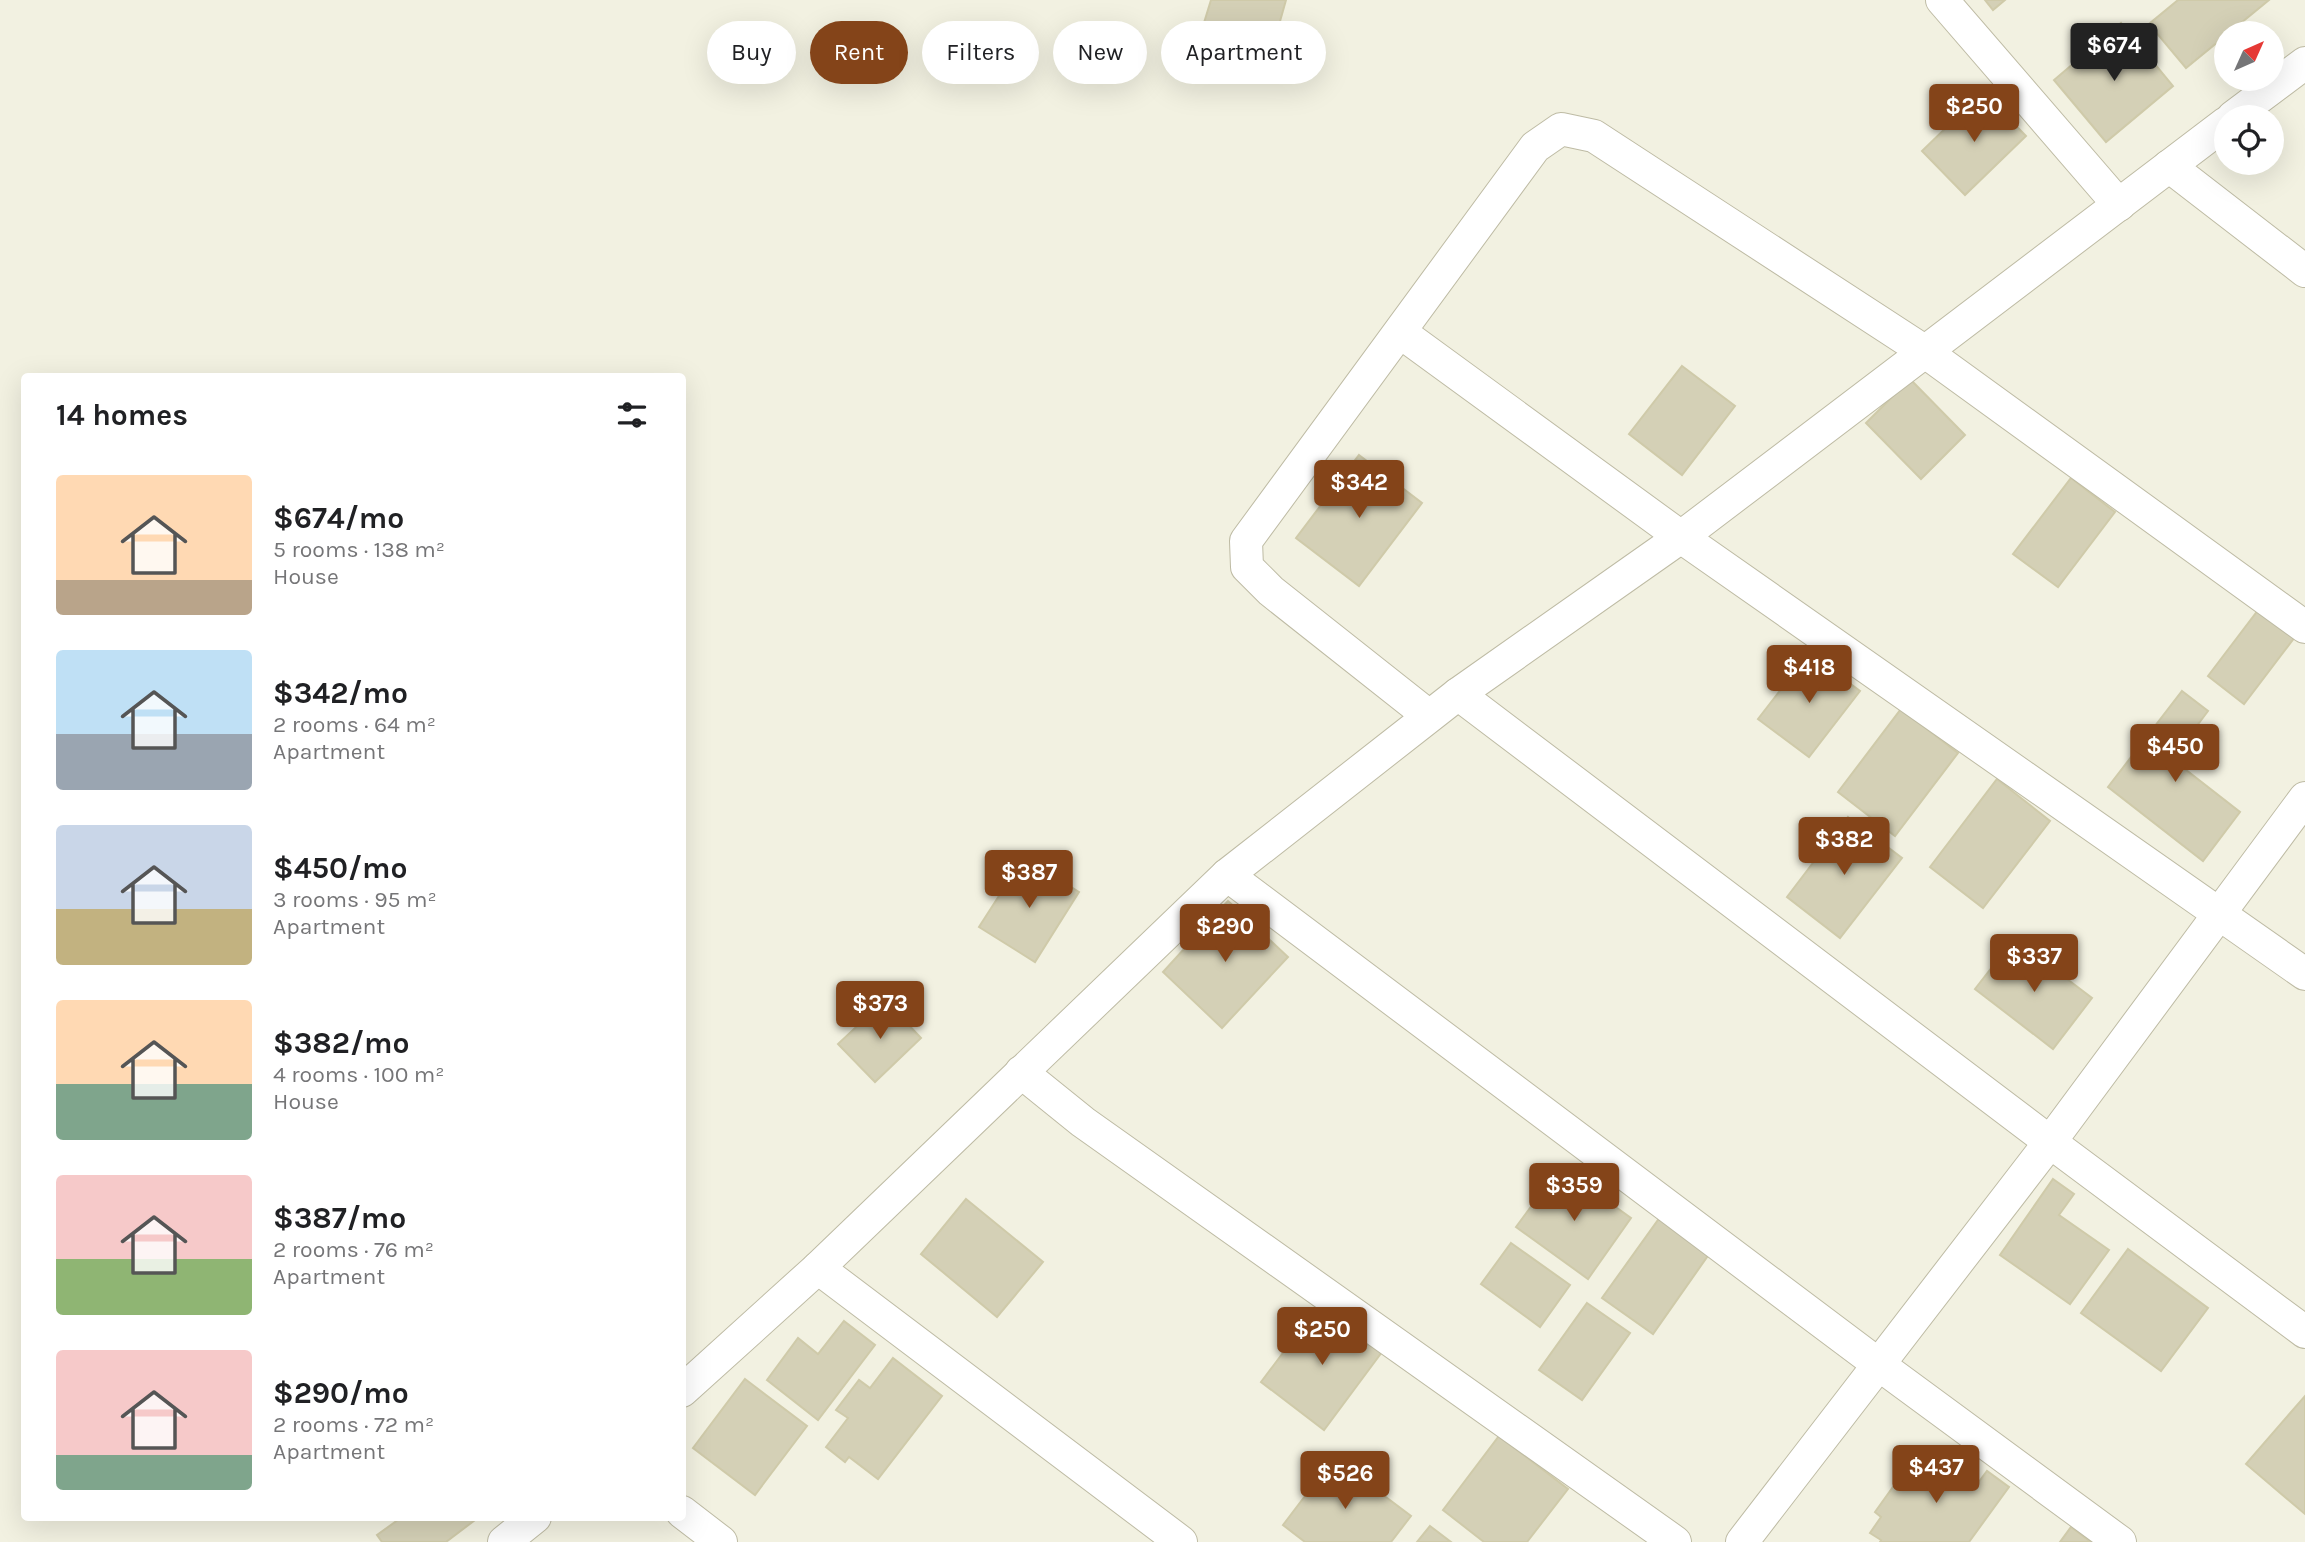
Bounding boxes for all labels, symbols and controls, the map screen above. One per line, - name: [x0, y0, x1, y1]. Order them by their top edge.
- chip: Buy: [707, 21, 796, 84]
- chip: Rent: [810, 21, 908, 84]
- chip: Filters: [922, 21, 1039, 84]
- chip: New: [1053, 21, 1147, 84]
- chip: Apartment: [1161, 21, 1326, 84]
- north arrow: [2214, 21, 2284, 91]
- map controls: [2214, 21, 2284, 175]
- pin: $674: [2073, 24, 2155, 83]
- text: $674: [2087, 32, 2141, 59]
- pin: $250: [1933, 85, 2015, 144]
- text: $250: [1945, 93, 2003, 120]
- button: locate: [2214, 105, 2284, 175]
- icon: filters: [613, 396, 651, 434]
- text: 14 homes: [56, 397, 188, 433]
- pin: $342: [1318, 461, 1400, 520]
- text: $342: [1330, 469, 1388, 496]
- text: $674/mo: [273, 500, 404, 536]
- icon: home: [112, 503, 196, 587]
- text: 5 rooms · 138 m²: [273, 536, 445, 563]
- text: House: [273, 563, 339, 590]
- pin: $418: [1768, 646, 1850, 705]
- text: $418: [1783, 654, 1835, 681]
- text: $342/mo: [273, 675, 408, 711]
- icon: home: [112, 678, 196, 762]
- text: 2 rooms · 64 m²: [273, 711, 436, 738]
- pin: $450: [2134, 724, 2216, 784]
- text: $450: [2146, 733, 2204, 760]
- text: Apartment: [273, 738, 385, 765]
- pin: $382: [1803, 818, 1885, 877]
- text: $382: [1815, 826, 1873, 853]
- text: $450/mo: [273, 850, 408, 886]
- pin: $387: [988, 850, 1070, 910]
- icon: home: [112, 853, 196, 937]
- text: $387: [1001, 859, 1057, 886]
- text: 3 rooms · 95 m²: [273, 886, 437, 913]
- pin: $290: [1184, 904, 1266, 964]
- text: Apartment: [273, 913, 385, 940]
- text: $290: [1196, 913, 1254, 940]
- pin: $337: [1993, 934, 2075, 994]
- text: $337: [2006, 943, 2062, 970]
- pin: $373: [839, 982, 921, 1041]
- text: $373: [852, 990, 908, 1017]
- text: $382/mo: [273, 1025, 409, 1061]
- icon: home: [112, 1028, 196, 1112]
- text: 4 rooms · 100 m²: [273, 1061, 445, 1088]
- text: House: [273, 1088, 339, 1115]
- pin: $359: [1533, 1164, 1615, 1223]
- text: $359: [1545, 1172, 1603, 1199]
- text: $387/mo: [273, 1200, 406, 1236]
- icon: home: [112, 1203, 196, 1287]
- text: 2 rooms · 76 m²: [273, 1236, 434, 1263]
- text: Apartment: [273, 1263, 385, 1290]
- pin: $250: [1281, 1308, 1363, 1367]
- text: $250: [1293, 1316, 1351, 1343]
- text: $290/mo: [273, 1375, 409, 1411]
- icon: home: [112, 1378, 196, 1462]
- text: 2 rooms · 72 m²: [273, 1411, 434, 1438]
- text: Apartment: [273, 1438, 385, 1465]
- pin: $437: [1895, 1446, 1977, 1505]
- pin: $526: [1304, 1452, 1386, 1511]
- text: $437: [1908, 1454, 1964, 1481]
- text: $526: [1316, 1460, 1374, 1487]

